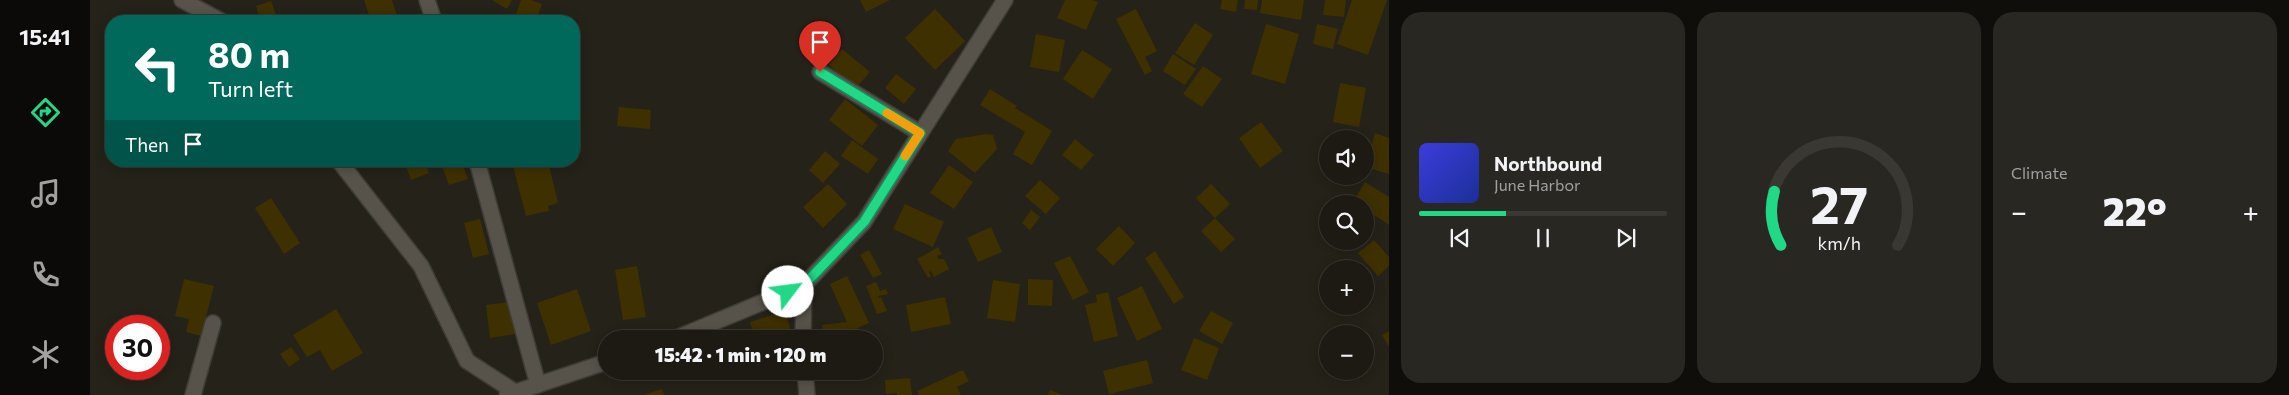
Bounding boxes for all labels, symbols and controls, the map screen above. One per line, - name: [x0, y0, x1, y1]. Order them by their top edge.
- pin: [799, 21, 841, 72]
- text: 15:41: [19, 23, 71, 50]
- icon: arrive: [806, 28, 834, 56]
- text: 80 m: [208, 32, 290, 75]
- icon: left: [125, 35, 190, 100]
- text: Turn left: [208, 75, 293, 102]
- icon: directions: [28, 95, 63, 130]
- icon: arrive: [179, 130, 207, 158]
- map controls: [1319, 130, 1374, 380]
- button: sound: [1319, 130, 1374, 185]
- text: Then: [125, 133, 169, 156]
- text: Northbound: [1494, 152, 1602, 175]
- text: Climate: [2011, 163, 2067, 182]
- text: 27: [1810, 171, 1868, 235]
- text: June Harbor: [1494, 175, 1580, 194]
- icon: music: [28, 176, 63, 211]
- text: 22°: [2103, 187, 2167, 234]
- text: −: [2011, 194, 2027, 228]
- text: +: [2243, 194, 2259, 228]
- button: search: [1319, 195, 1374, 250]
- icon: previous: [1446, 224, 1474, 252]
- icon: pause: [1529, 224, 1557, 252]
- icon: next: [1612, 224, 1640, 252]
- text: km/h: [1817, 232, 1861, 254]
- icon: phone: [28, 257, 63, 292]
- button: +: [1319, 260, 1374, 315]
- position arrow: [761, 265, 813, 317]
- speed limit sign: 30: [105, 315, 170, 380]
- button: −: [1319, 325, 1374, 380]
- icon: climate: [28, 337, 63, 372]
- text: 15:42 · 1 min · 120 m: [655, 343, 826, 366]

